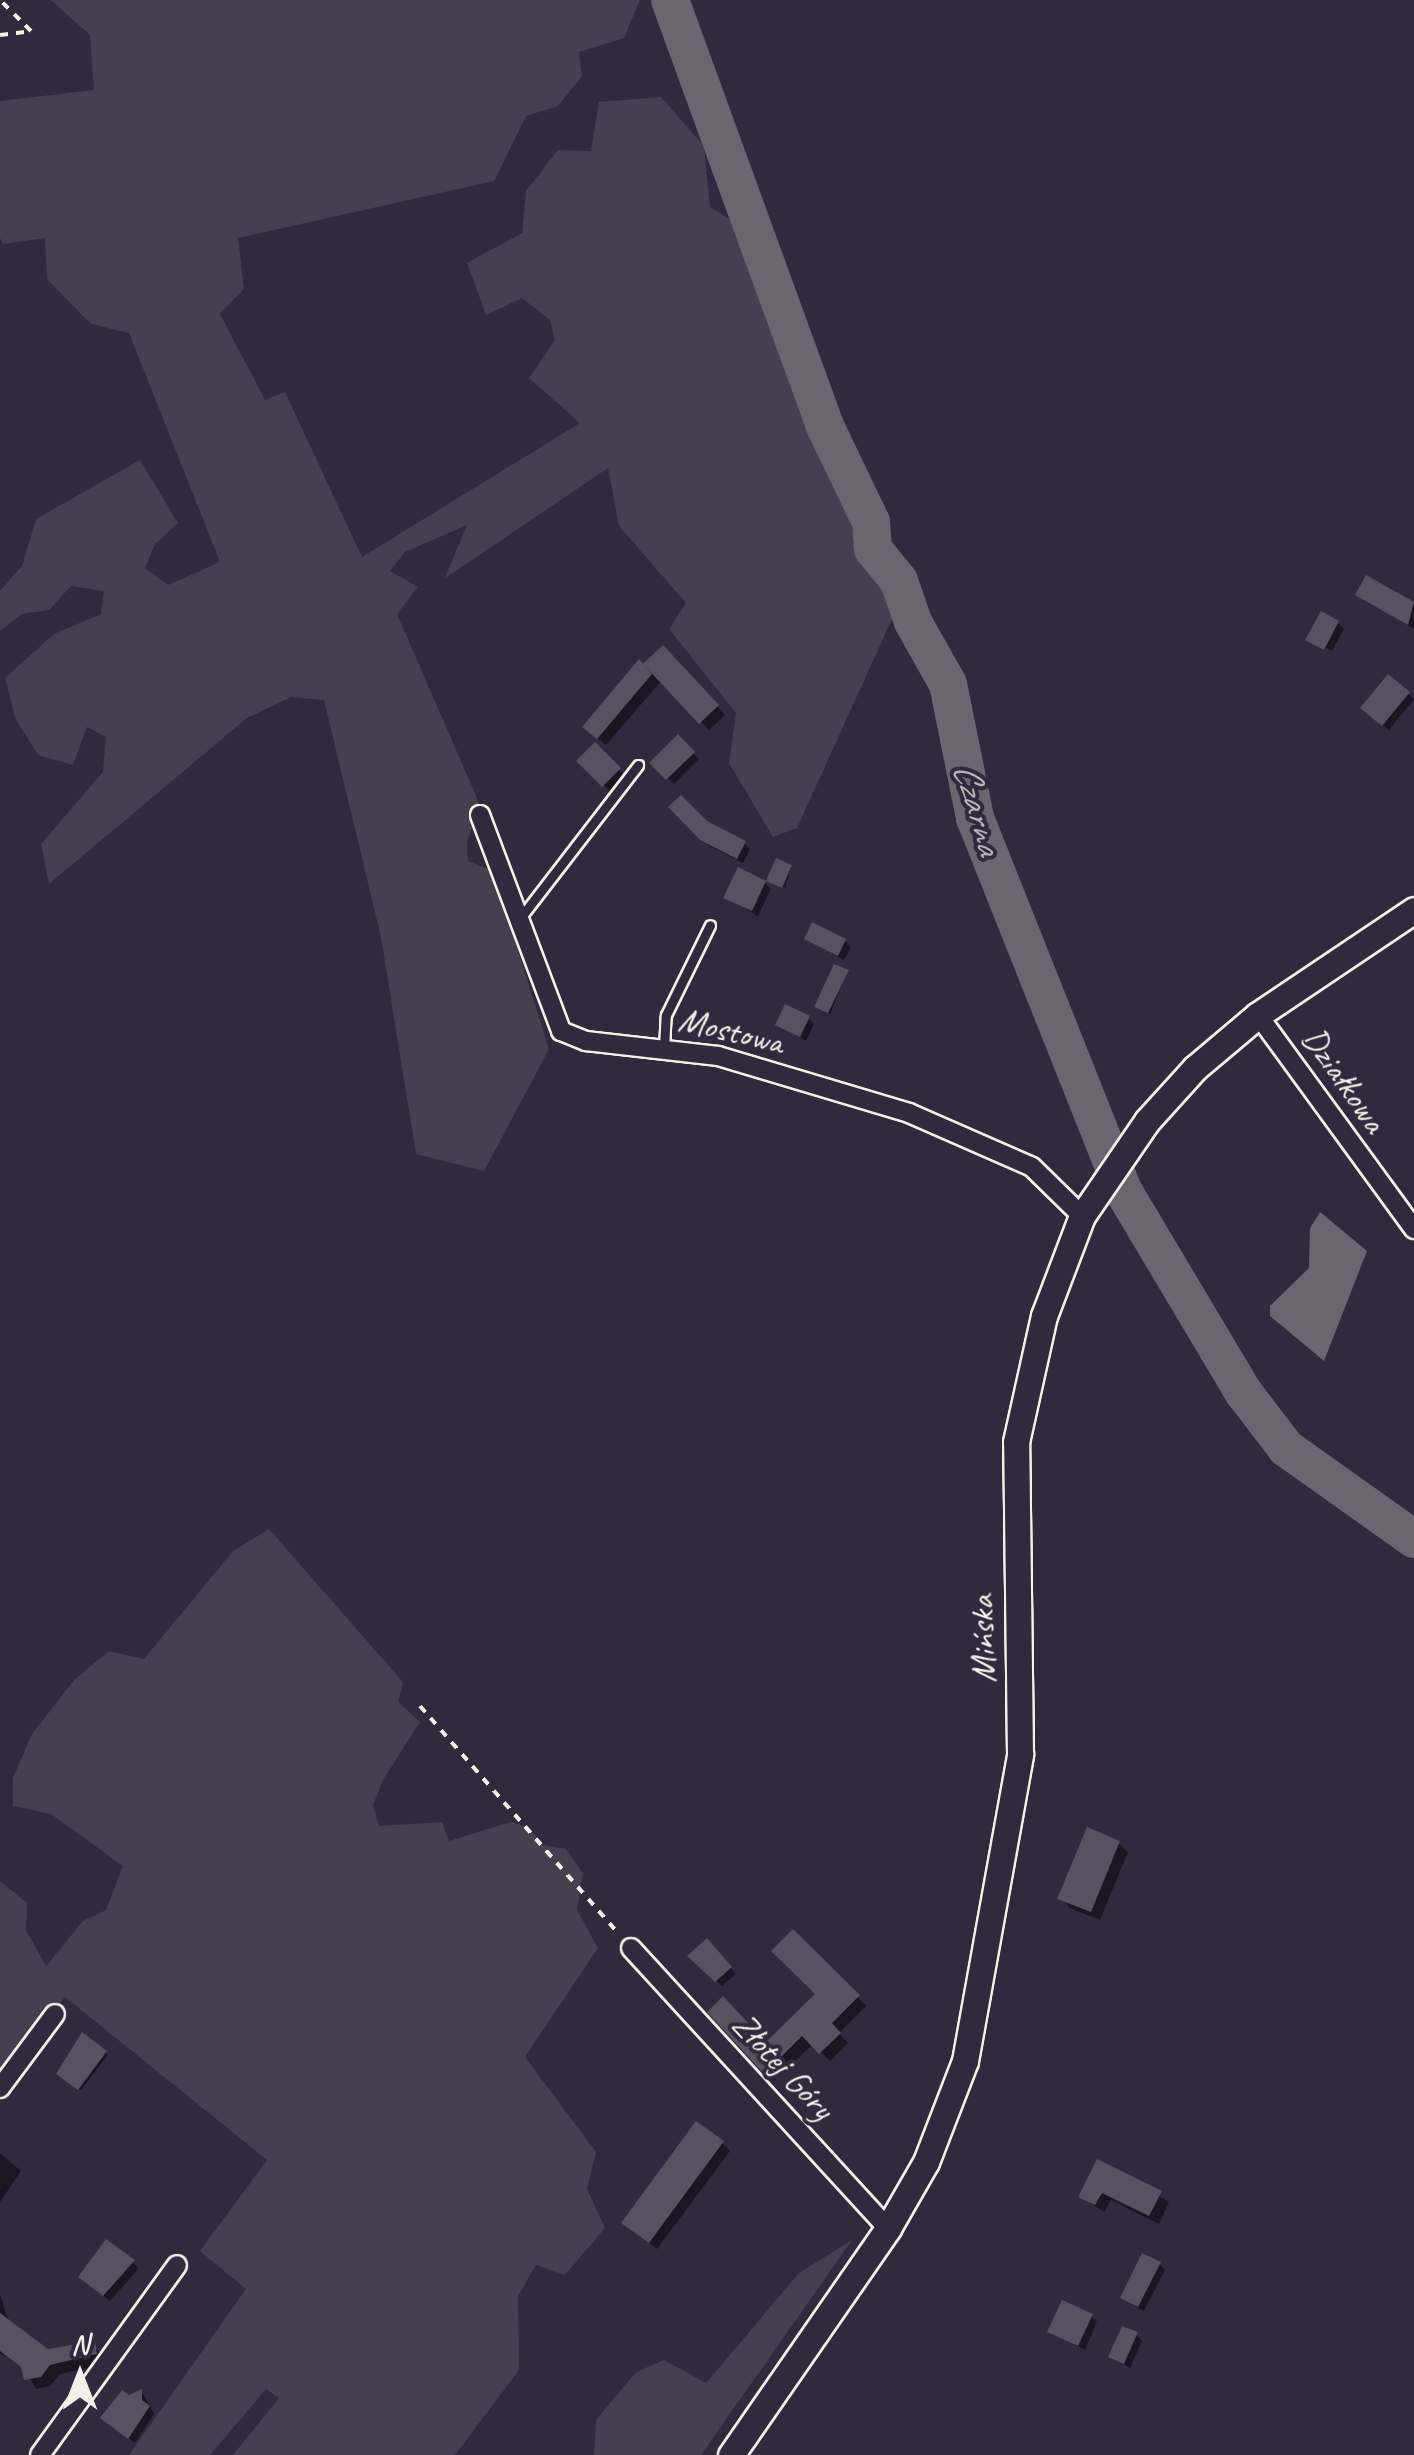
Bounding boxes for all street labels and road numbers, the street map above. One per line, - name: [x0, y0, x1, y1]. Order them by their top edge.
- street label: Mostowa: [675, 999, 787, 1063]
- street label: Działkowa: [1293, 1019, 1395, 1141]
- street label: Mińska: [960, 1594, 1006, 1684]
- street label: Złotej Góry: [723, 2004, 843, 2128]

